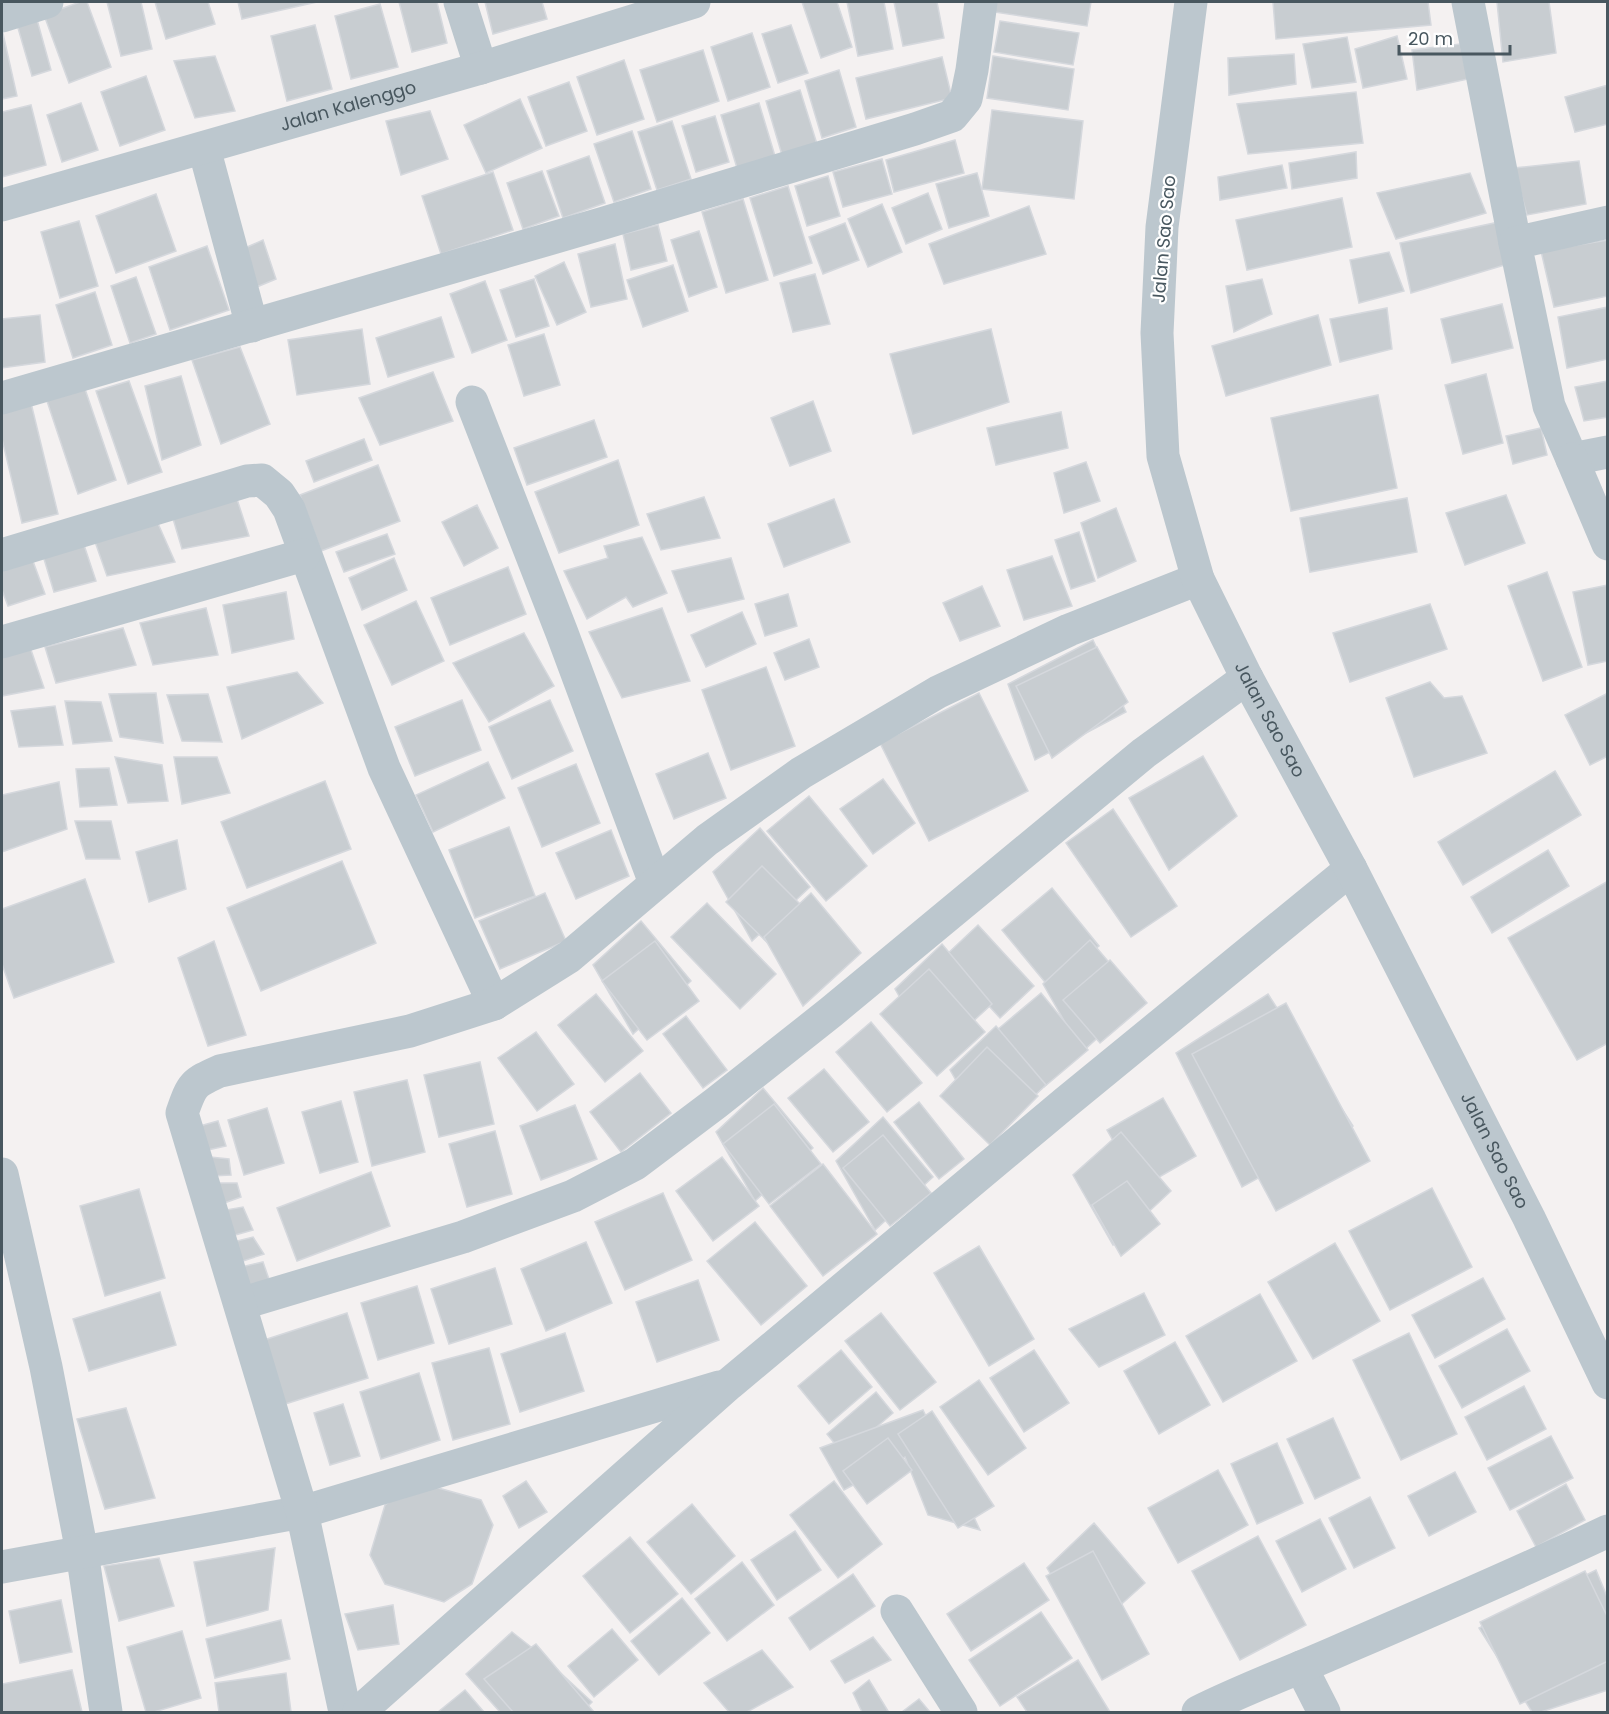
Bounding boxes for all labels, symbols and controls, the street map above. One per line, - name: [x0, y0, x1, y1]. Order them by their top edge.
- scale bar: [1399, 18, 1510, 56]
- text: 20 m: [1408, 26, 1453, 51]
- street label: Jalan Kalenggo: [277, 74, 419, 137]
- street label: Jalan Sao Sao: [1145, 174, 1182, 304]
- street label: Jalan Sao Sao: [1229, 657, 1312, 782]
- street label: Jalan Sao Sao: [1455, 1088, 1535, 1213]

